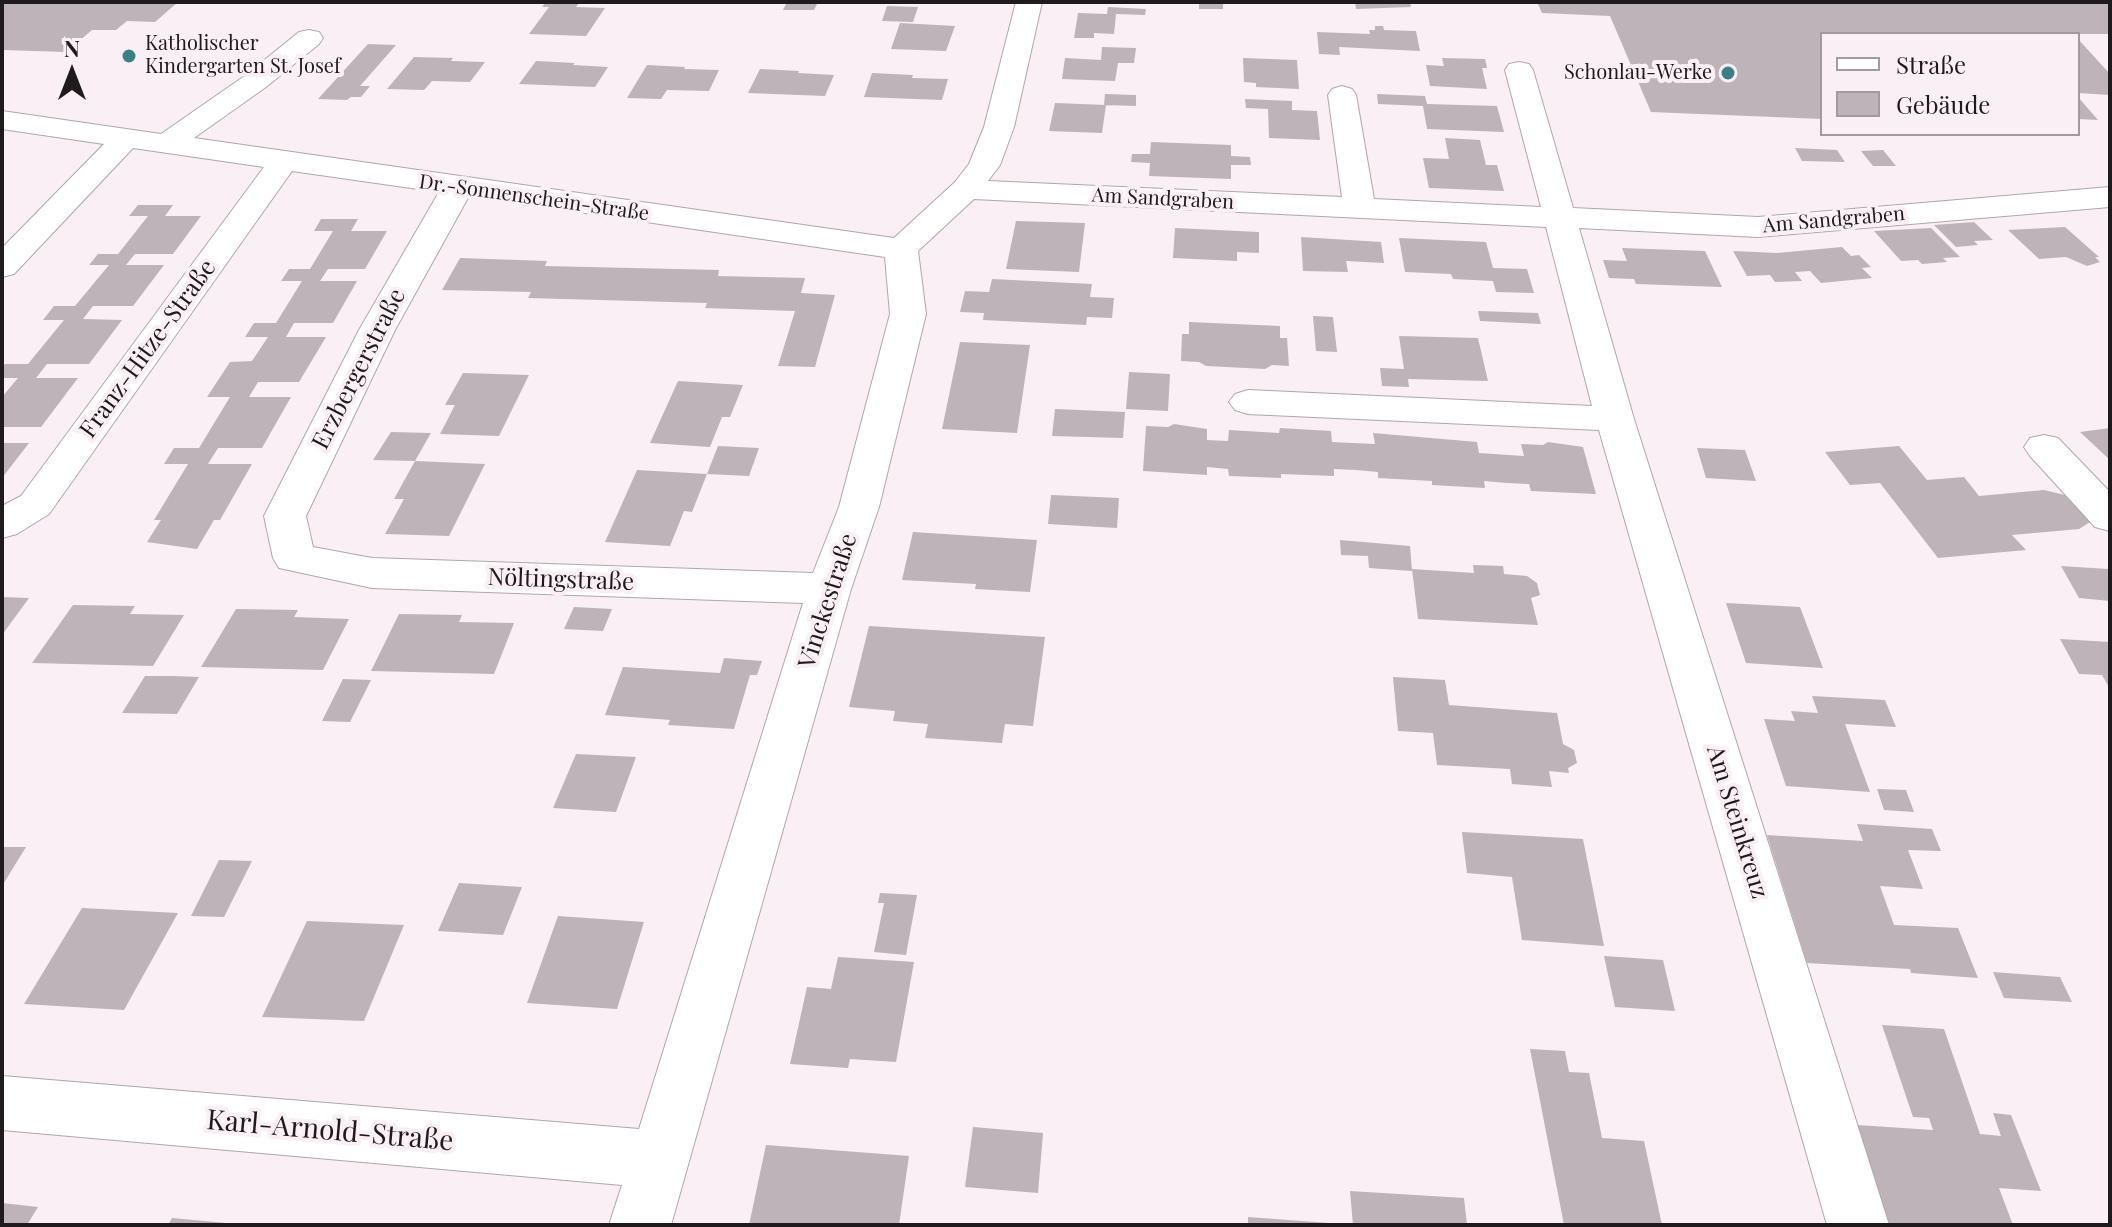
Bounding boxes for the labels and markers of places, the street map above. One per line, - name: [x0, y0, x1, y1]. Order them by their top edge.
- place label: Katholischer Kindergarten St. Josef: [145, 32, 341, 79]
- marker: Katholischer Kindergarten St. Josef: [120, 47, 138, 65]
- place label: Schonlau-Werke: [1564, 61, 1712, 85]
- marker: Schonlau-Werke: [1719, 64, 1737, 82]

